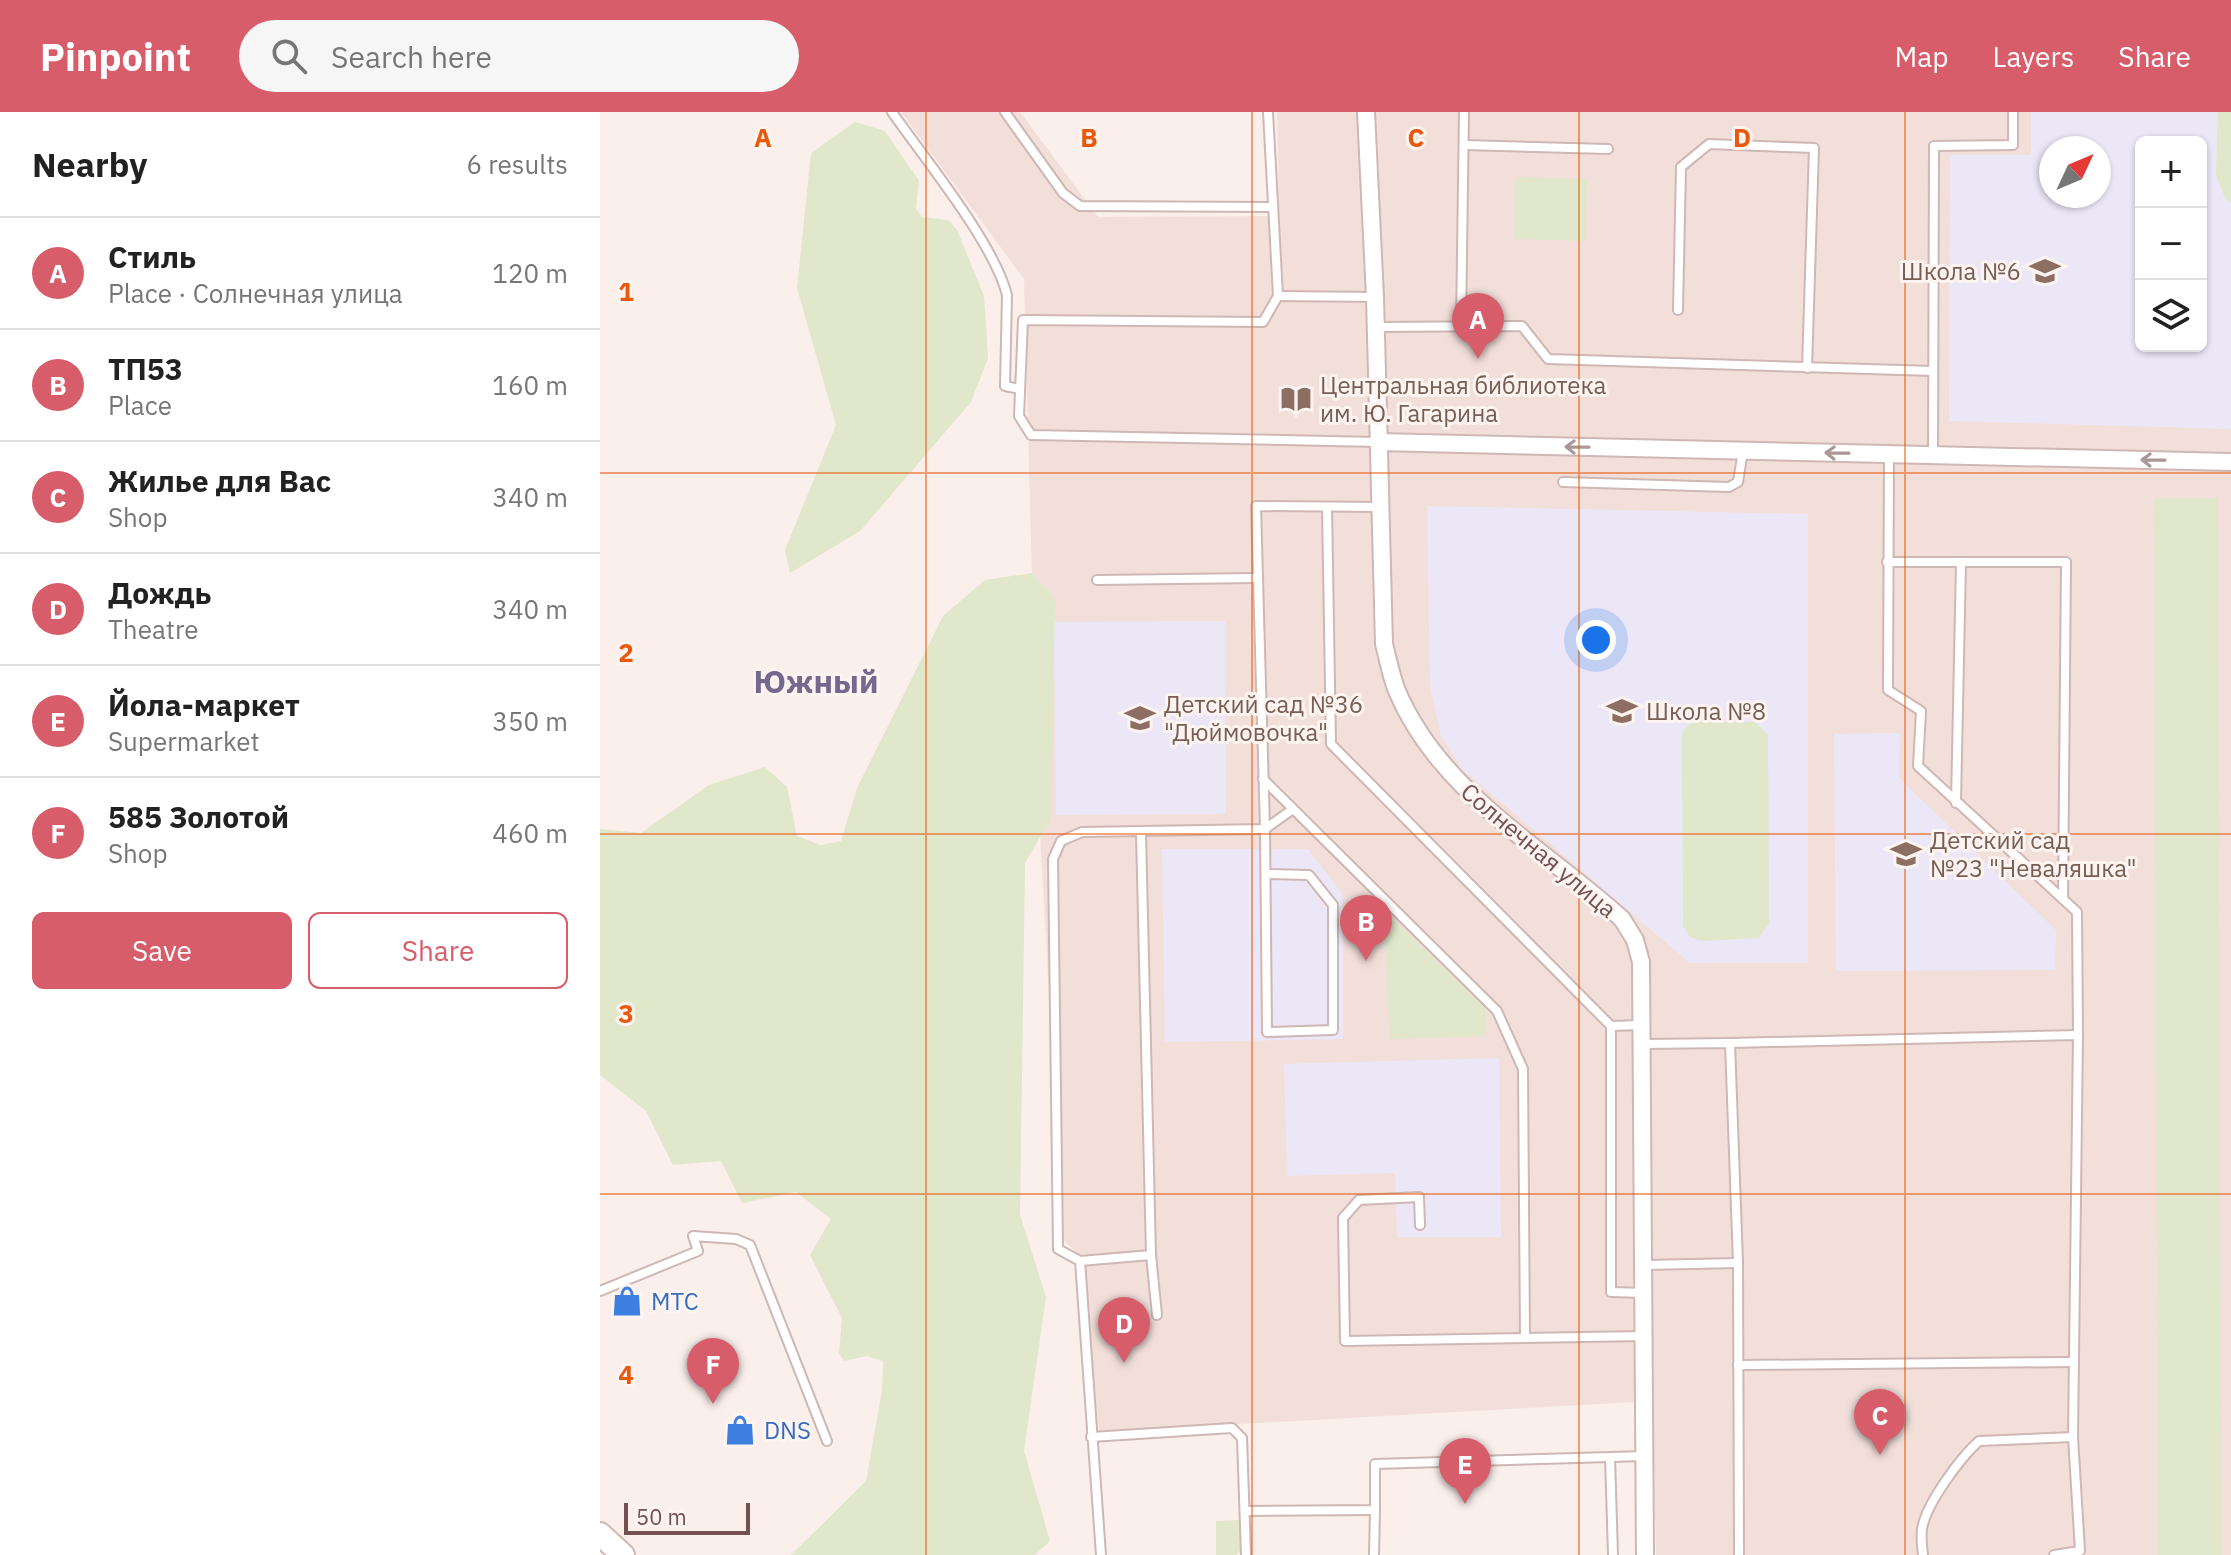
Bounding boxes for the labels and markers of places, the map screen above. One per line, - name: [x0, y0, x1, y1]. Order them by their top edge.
- school or university icon: Школа №6: [2028, 254, 2062, 288]
- place label: Школа №6: [1901, 255, 2021, 287]
- pin: A: [1452, 293, 1504, 359]
- place label: Центральная библиотека им. Ю. Гагарина: [1320, 369, 1607, 429]
- library icon: Центральная библиотека им. Ю. Гагарина: [1279, 382, 1313, 416]
- place label: Детский сад №36 "Дюймовочка": [1164, 688, 1363, 748]
- school or university icon: Школа №8: [1605, 694, 1639, 728]
- place label: Школа №8: [1646, 695, 1766, 727]
- school or university icon: Детский сад №36 "Дюймовочка": [1123, 701, 1157, 735]
- place label: Детский сад №23 "Неваляшка": [1930, 824, 2137, 884]
- school or university icon: Детский сад №23 "Неваляшка": [1889, 837, 1923, 871]
- pin: B: [1340, 895, 1392, 961]
- shop icon: МТС: [610, 1284, 644, 1318]
- place label: МТС: [651, 1285, 699, 1317]
- pin: D: [1098, 1297, 1150, 1363]
- pin: F: [687, 1338, 739, 1404]
- pin: C: [1854, 1389, 1906, 1455]
- shop icon: DNS: [723, 1413, 757, 1447]
- place label: DNS: [764, 1414, 811, 1446]
- pin: E: [1439, 1438, 1491, 1504]

